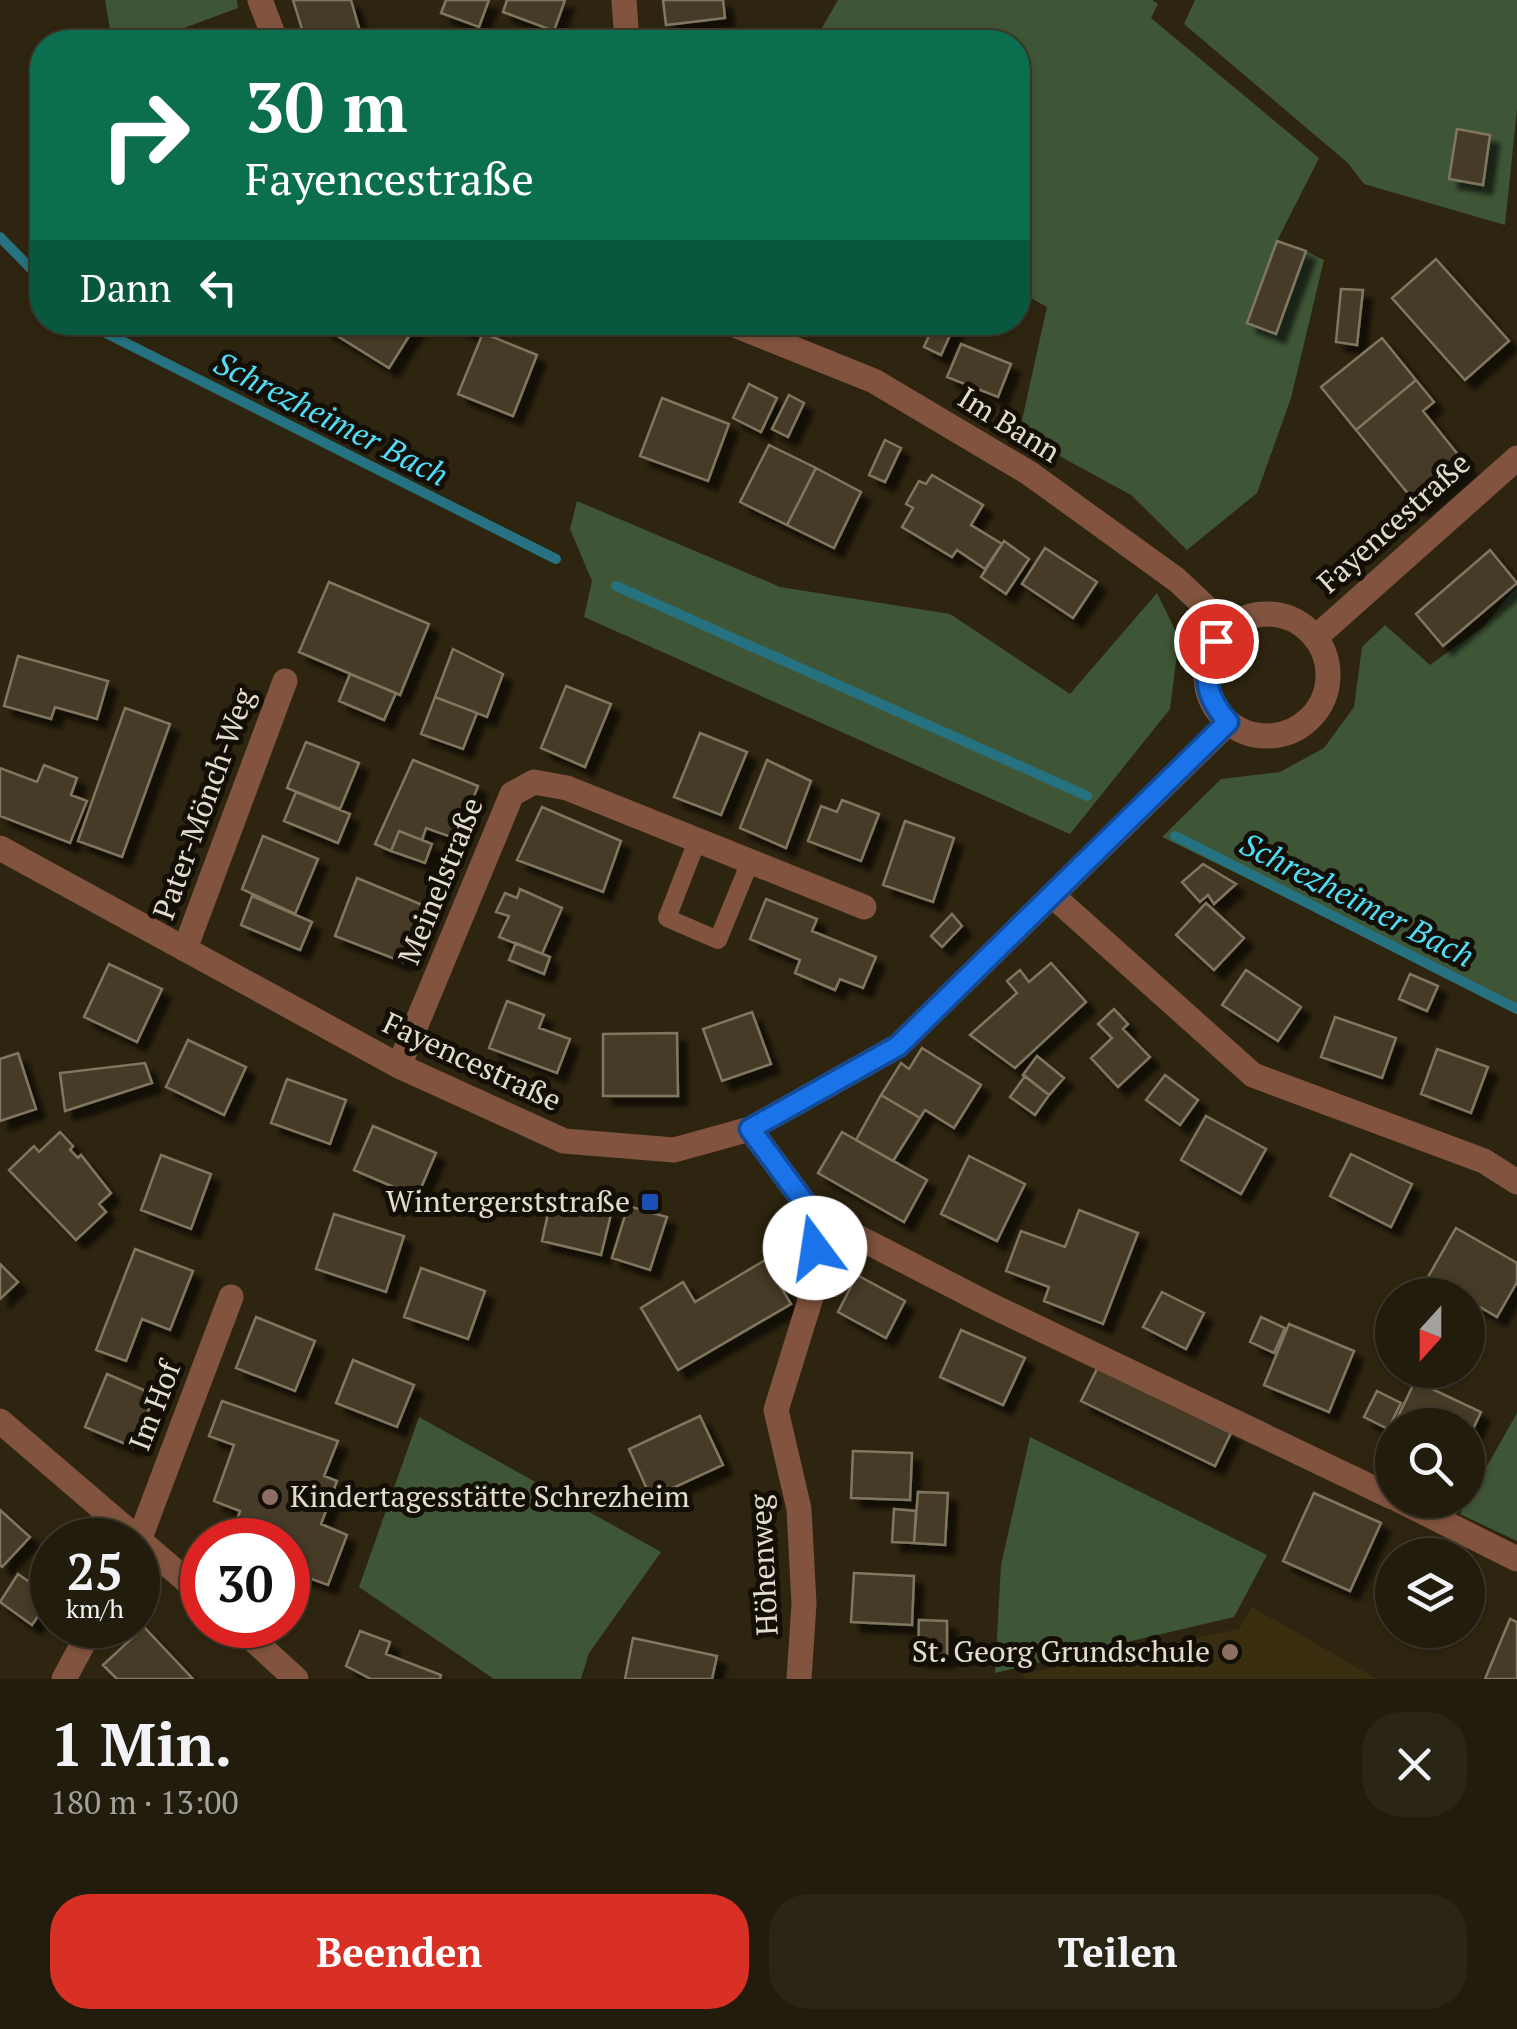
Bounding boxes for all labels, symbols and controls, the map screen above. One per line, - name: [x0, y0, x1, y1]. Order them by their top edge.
- text: 30 m: [245, 59, 408, 152]
- icon: right: [80, 70, 210, 200]
- text: Fayencestraße: [245, 148, 534, 208]
- icon: left: [191, 260, 246, 315]
- text: Dann: [80, 263, 171, 313]
- water label: Schrezheimer Bach: [207, 341, 456, 495]
- street label: Im Bann: [951, 377, 1068, 471]
- street label: Fayencestraße: [1308, 443, 1478, 602]
- pin: [1174, 599, 1259, 684]
- icon: arrive: [1189, 614, 1244, 669]
- street label: Pater-Mönch-Weg: [143, 682, 264, 924]
- street label: Meinelstraße: [388, 791, 492, 970]
- water label: Schrezheimer Bach: [1233, 822, 1482, 976]
- street label: Fayencestraße: [377, 1002, 568, 1120]
- place label: Wintergerststraße: [386, 1181, 630, 1221]
- marker: Wintergerststraße: [639, 1191, 661, 1213]
- position arrow: [763, 1196, 867, 1300]
- north arrow: [1375, 1278, 1485, 1388]
- map controls: [1375, 1278, 1485, 1648]
- street label: Im Hof: [119, 1354, 190, 1456]
- button: search: [1375, 1408, 1485, 1518]
- place label: Kindertagesstätte Schrezheim: [290, 1476, 690, 1516]
- marker: Kindertagesstätte Schrezheim: [259, 1486, 281, 1508]
- street label: Höhenweg: [739, 1492, 787, 1637]
- speed limit sign: 30: [180, 1518, 310, 1648]
- text: 25: [67, 1538, 123, 1604]
- button: layers: [1375, 1538, 1485, 1648]
- text: km/h: [66, 1592, 124, 1625]
- place label: St. Georg Grundschule: [912, 1631, 1210, 1671]
- marker: St. Georg Grundschule: [1219, 1641, 1241, 1663]
- text: 1 Min.: [50, 1704, 232, 1783]
- button: close: [1362, 1712, 1467, 1817]
- text: 180 m · 13:00: [50, 1781, 238, 1823]
- button: Beenden: [50, 1894, 749, 2009]
- button: Teilen: [769, 1894, 1467, 2009]

